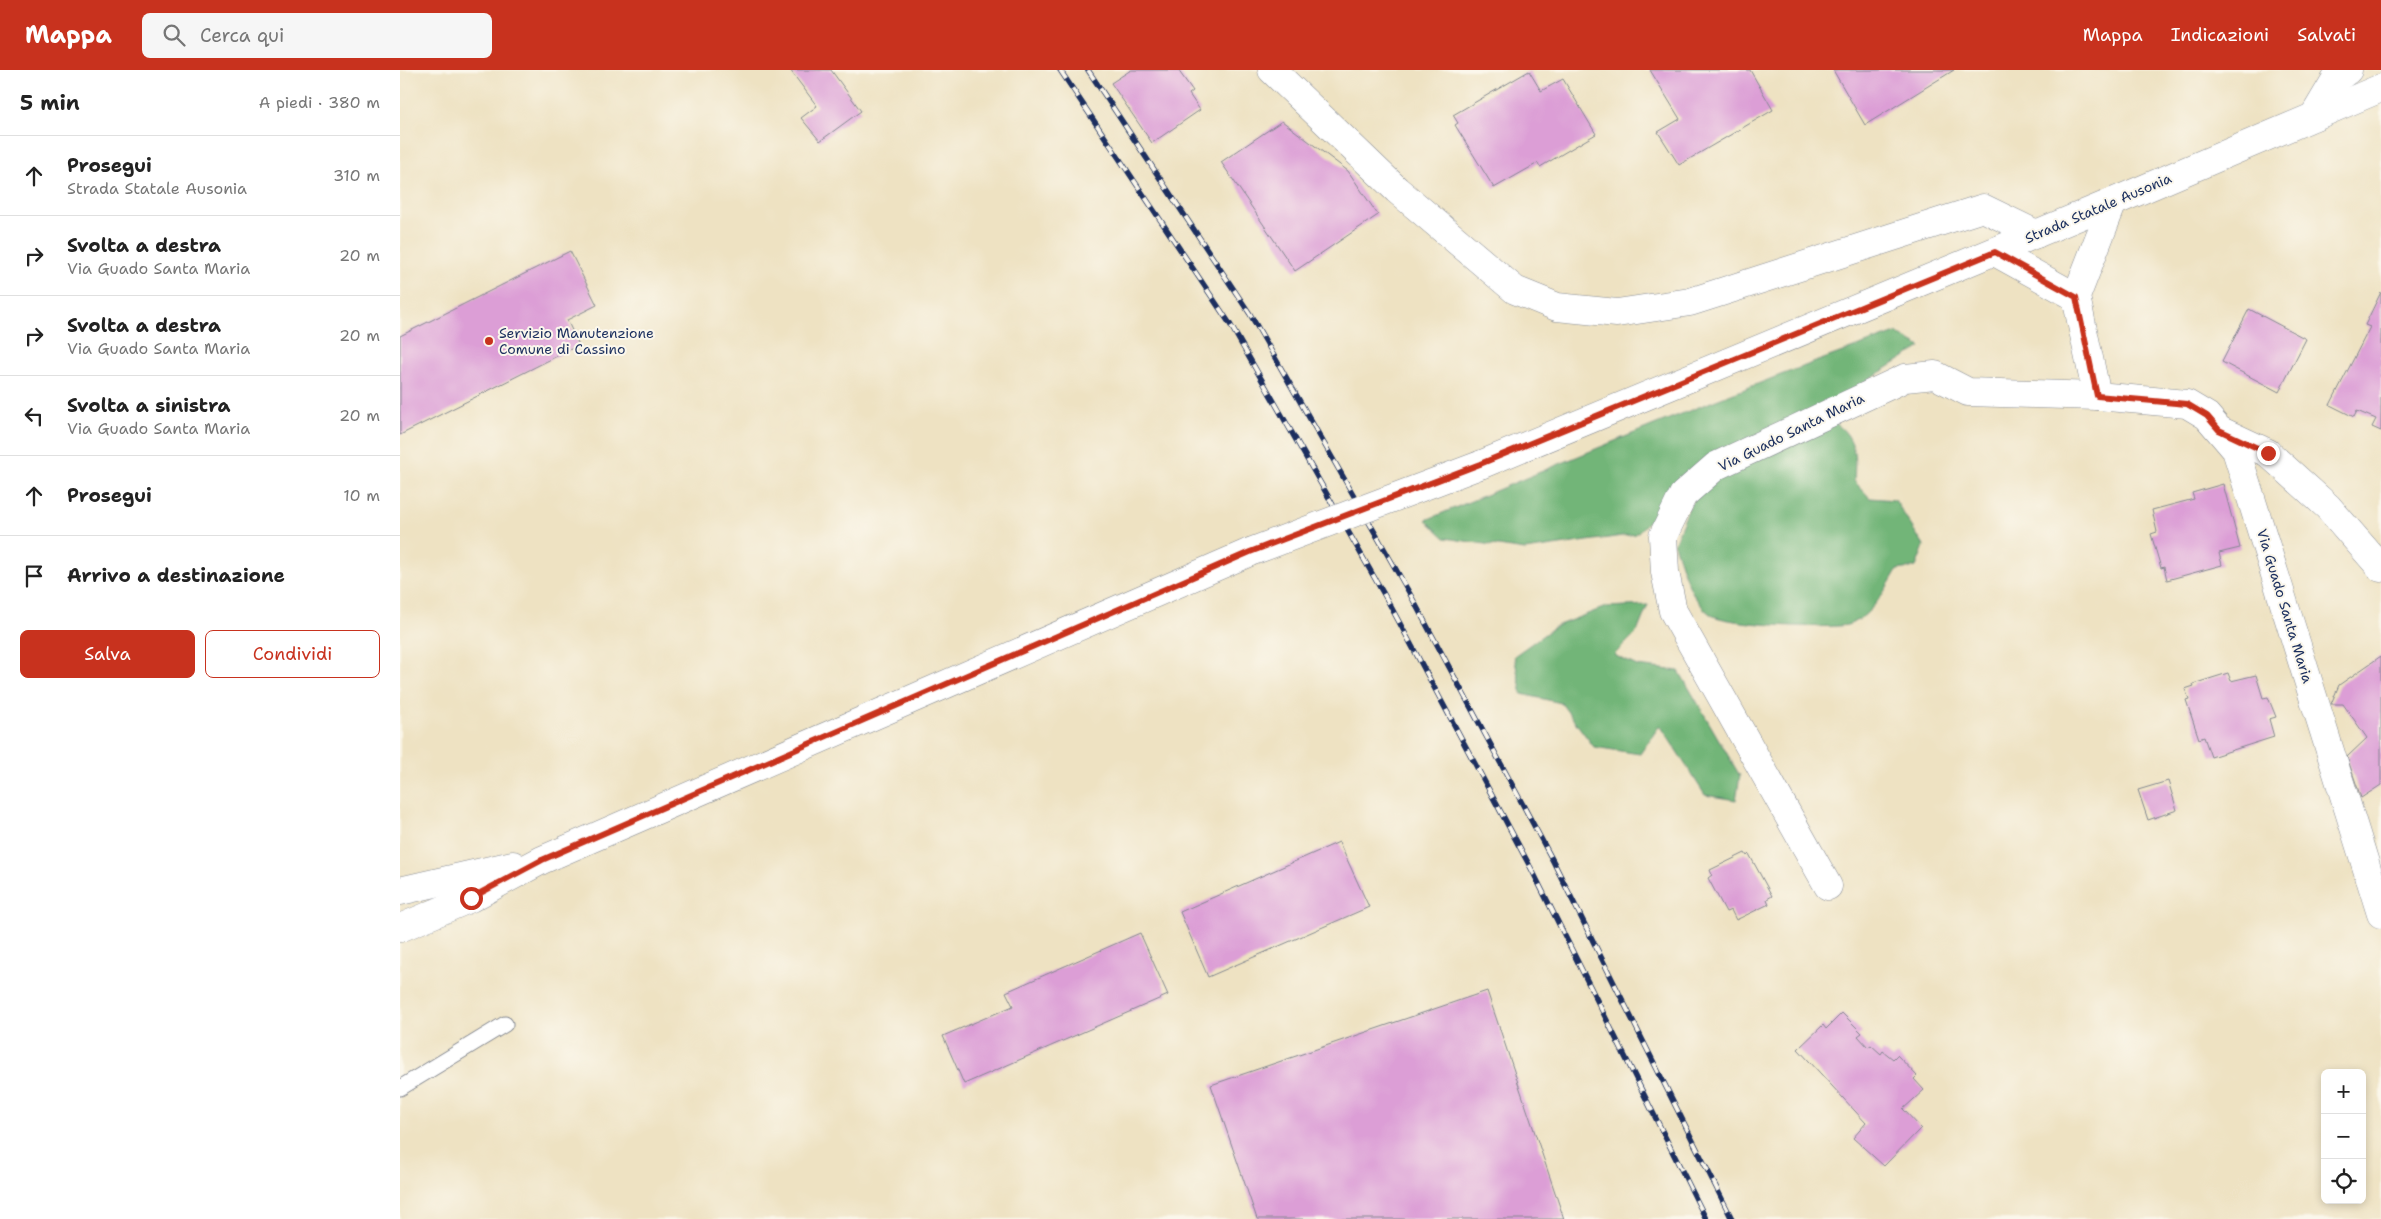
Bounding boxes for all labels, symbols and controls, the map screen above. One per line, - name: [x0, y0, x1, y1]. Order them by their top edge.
- search box: [142, 13, 492, 58]
- text: Mappa: [25, 19, 112, 51]
- icon: search: [160, 21, 188, 49]
- text: Cerca qui: [200, 23, 284, 48]
- text: Mappa: [2083, 23, 2143, 47]
- text: Indicazioni: [2171, 23, 2269, 47]
- text: Salvati: [2297, 23, 2356, 47]
- text: 5 min: [20, 89, 80, 117]
- text: A piedi · 380 m: [259, 92, 380, 113]
- text: Prosegui: [67, 153, 152, 178]
- icon: ahead: [20, 162, 48, 190]
- text: 310 m: [333, 165, 380, 186]
- street label: Strada Statale Ausonia: [2022, 169, 2174, 247]
- text: Strada Statale Ausonia: [67, 178, 247, 199]
- text: Svolta a destra: [67, 233, 221, 258]
- icon: right: [20, 242, 48, 270]
- text: 20 m: [339, 245, 380, 266]
- text: Via Guado Santa Maria: [67, 258, 250, 279]
- text: Svolta a destra: [67, 313, 221, 338]
- icon: right: [20, 322, 48, 350]
- place label: Servizio Manutenzione Comune di Cassino: [499, 324, 654, 358]
- text: 20 m: [339, 325, 380, 346]
- marker: Servizio Manutenzione Comune di Cassino: [483, 335, 495, 347]
- text: Via Guado Santa Maria: [67, 338, 250, 359]
- street label: Via Guado Santa Maria: [1715, 389, 1867, 475]
- text: Svolta a sinistra: [67, 393, 230, 418]
- icon: left: [20, 402, 48, 430]
- text: 20 m: [339, 405, 380, 426]
- text: Via Guado Santa Maria: [67, 418, 250, 439]
- route end: [2257, 442, 2280, 465]
- icon: ahead: [20, 482, 48, 510]
- text: Prosegui: [67, 483, 152, 508]
- text: 10 m: [343, 485, 380, 506]
- street label: Via Guado Santa Maria: [2253, 527, 2317, 686]
- icon: arrive: [20, 562, 48, 590]
- text: Arrivo a destinazione: [67, 563, 285, 588]
- button: Salva: [20, 630, 195, 678]
- button: Condividi: [205, 630, 380, 678]
- route start: [460, 887, 483, 910]
- map controls: [2321, 1069, 2366, 1204]
- button: +: [2321, 1069, 2366, 1114]
- button: −: [2321, 1114, 2366, 1159]
- button: locate: [2321, 1159, 2366, 1204]

